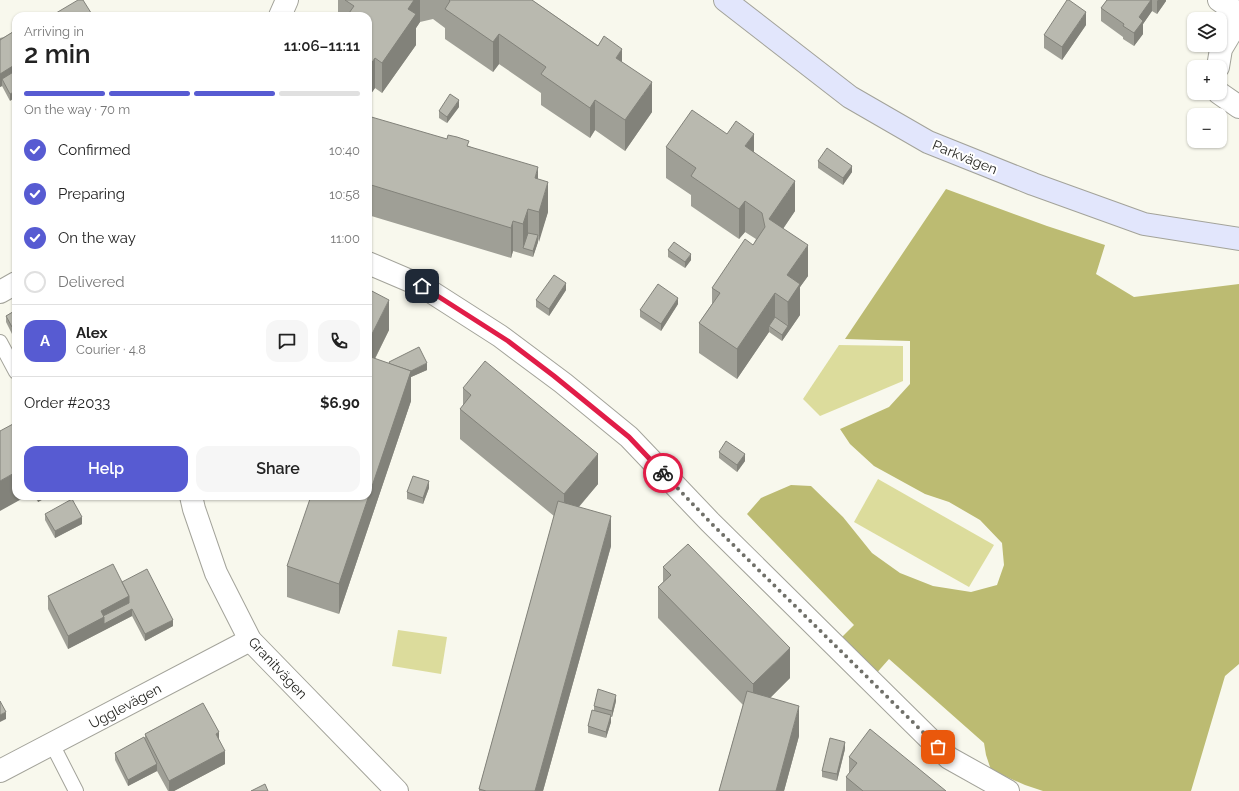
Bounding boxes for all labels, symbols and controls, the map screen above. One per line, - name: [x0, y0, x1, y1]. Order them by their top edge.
- map controls: [1187, 12, 1227, 148]
- button: layers: [1187, 12, 1227, 52]
- text: Arriving in: [24, 24, 84, 39]
- text: 11:06–11:11: [284, 37, 360, 55]
- text: 2 min: [24, 39, 91, 69]
- button: +: [1187, 60, 1227, 100]
- text: On the way · 70 m: [24, 102, 130, 117]
- button: −: [1187, 108, 1227, 148]
- street label: Parkvägen: [930, 137, 1000, 177]
- icon: check: [24, 139, 46, 161]
- text: Confirmed: [58, 141, 131, 159]
- text: 10:40: [329, 143, 360, 158]
- icon: check: [24, 183, 46, 205]
- text: Preparing: [58, 185, 125, 203]
- text: 10:58: [329, 187, 360, 202]
- icon: check: [24, 227, 46, 249]
- text: On the way: [58, 229, 136, 247]
- text: 11:00: [331, 231, 360, 246]
- pin: [405, 269, 439, 303]
- text: Delivered: [58, 273, 125, 291]
- icon: home: [411, 275, 433, 297]
- button: chat: [266, 320, 308, 362]
- button: phone: [318, 320, 360, 362]
- text: Alex: [76, 324, 107, 342]
- text: A: [40, 332, 50, 350]
- text: Courier · 4.8: [76, 342, 146, 357]
- text: Order #2033: [24, 394, 110, 412]
- text: $6.90: [320, 394, 360, 412]
- button: Help: [24, 446, 188, 492]
- button: Share: [196, 446, 360, 492]
- courier: [643, 453, 683, 493]
- icon: bike: [652, 462, 674, 484]
- street label: Granitvägen: [245, 634, 311, 702]
- street label: Ugglevägen: [86, 680, 164, 732]
- pin: [921, 730, 955, 764]
- icon: bag: [927, 736, 949, 758]

